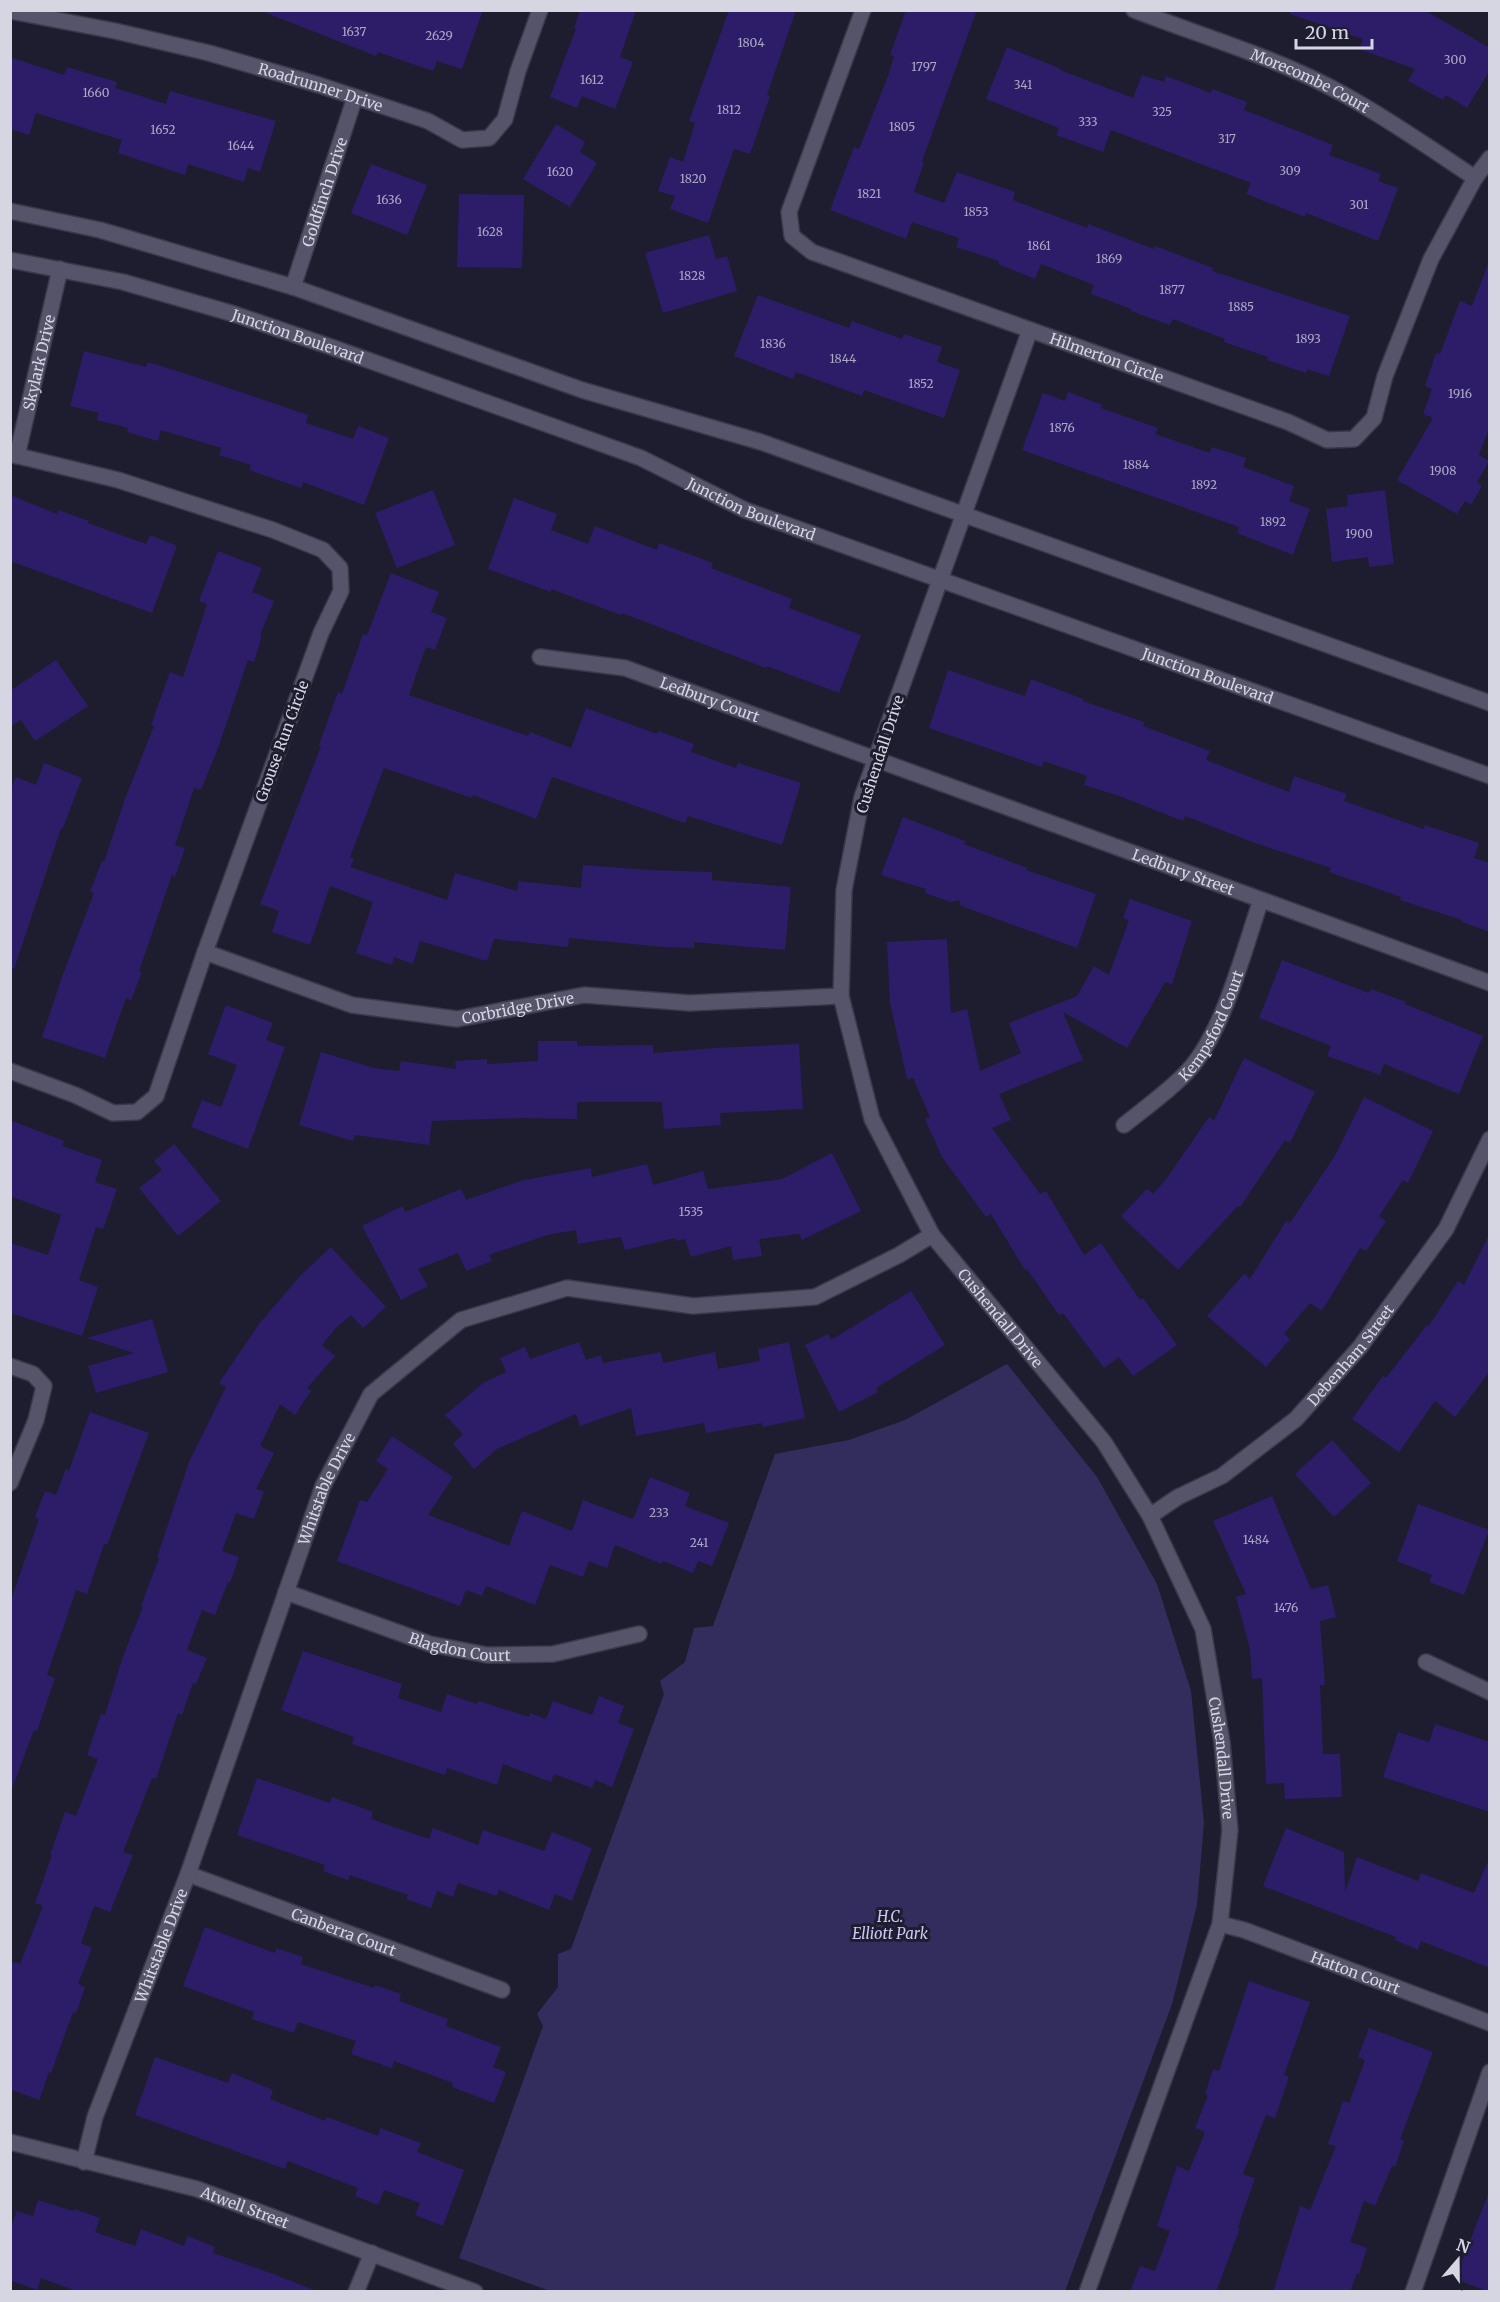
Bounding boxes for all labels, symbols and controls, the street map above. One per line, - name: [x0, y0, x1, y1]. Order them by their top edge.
- scale bar: [1296, 12, 1372, 50]
- text: 20 m: [1305, 21, 1349, 44]
- house number: 1637: [342, 24, 367, 39]
- house number: 2629: [425, 28, 453, 43]
- house number: 1804: [737, 35, 765, 50]
- street label: Morecombe Court: [1248, 44, 1374, 117]
- house number: 300: [1444, 52, 1466, 67]
- street label: Roadrunner Drive: [256, 58, 386, 115]
- house number: 1797: [911, 59, 937, 74]
- house number: 1612: [580, 72, 604, 87]
- house number: 341: [1014, 77, 1033, 92]
- house number: 1660: [82, 85, 110, 100]
- house number: 1812: [717, 102, 741, 117]
- house number: 325: [1152, 104, 1172, 119]
- house number: 333: [1078, 114, 1098, 129]
- house number: 1805: [889, 119, 915, 134]
- house number: 1652: [150, 122, 176, 137]
- house number: 317: [1218, 131, 1236, 146]
- street label: Goldfinch Drive: [297, 135, 351, 249]
- house number: 1644: [228, 138, 255, 153]
- house number: 309: [1279, 163, 1301, 178]
- house number: 1620: [547, 164, 573, 179]
- house number: 1820: [680, 171, 707, 186]
- house number: 1821: [857, 186, 882, 201]
- house number: 1636: [376, 192, 402, 207]
- house number: 301: [1349, 197, 1369, 212]
- house number: 1853: [963, 204, 989, 219]
- house number: 1628: [477, 224, 503, 239]
- house number: 1861: [1027, 238, 1052, 253]
- house number: 1869: [1096, 251, 1122, 266]
- house number: 1828: [679, 268, 705, 283]
- house number: 1877: [1159, 282, 1185, 297]
- house number: 1885: [1228, 299, 1254, 314]
- street label: Junction Boulevard: [228, 304, 366, 367]
- street label: Skylark Drive: [18, 312, 59, 412]
- street label: Hilmerton Circle: [1047, 328, 1167, 386]
- house number: 1893: [1295, 331, 1321, 346]
- house number: 1836: [760, 336, 786, 351]
- house number: 1844: [830, 351, 857, 366]
- house number: 1852: [908, 376, 934, 391]
- house number: 1916: [1448, 386, 1472, 401]
- house number: 1876: [1049, 420, 1075, 435]
- house number: 1884: [1123, 457, 1150, 472]
- house number: 1908: [1430, 463, 1456, 478]
- street label: Junction Boulevard: [683, 473, 818, 544]
- house number: 1892: [1191, 477, 1217, 492]
- house number: 1892: [1260, 514, 1286, 529]
- house number: 1900: [1345, 526, 1373, 541]
- street label: Junction Boulevard: [1139, 643, 1276, 707]
- street label: Ledbury Court: [657, 672, 762, 726]
- street label: Grouse Run Circle: [251, 678, 313, 804]
- street label: Cushendall Drive: [852, 692, 908, 815]
- street label: Ledbury Street: [1130, 844, 1237, 899]
- street label: Kempsford Court: [1174, 968, 1247, 1085]
- street label: Corbridge Drive: [460, 988, 576, 1027]
- house number: 1535: [679, 1204, 703, 1219]
- street label: Cushendall Drive: [954, 1264, 1047, 1371]
- street label: Debenham Street: [1303, 1300, 1398, 1410]
- street label: Whitstable Drive: [293, 1429, 359, 1548]
- house number: 233: [649, 1505, 669, 1520]
- house number: 1484: [1243, 1532, 1270, 1547]
- house number: 241: [690, 1535, 709, 1550]
- house number: 1476: [1274, 1600, 1298, 1615]
- street label: Blagdon Court: [406, 1628, 511, 1665]
- street label: Cushendall Drive: [1205, 1695, 1238, 1820]
- street label: Whitstable Drive: [130, 1885, 191, 2006]
- street label: Canberra Court: [289, 1903, 399, 1960]
- park label: H.C. Elliott Park: [852, 1907, 929, 1943]
- street label: Hatton Court: [1308, 1947, 1403, 1998]
- street label: Atwell Street: [197, 2181, 292, 2232]
- north arrow: [1428, 2230, 1488, 2290]
- text: N: [1454, 2234, 1473, 2258]

